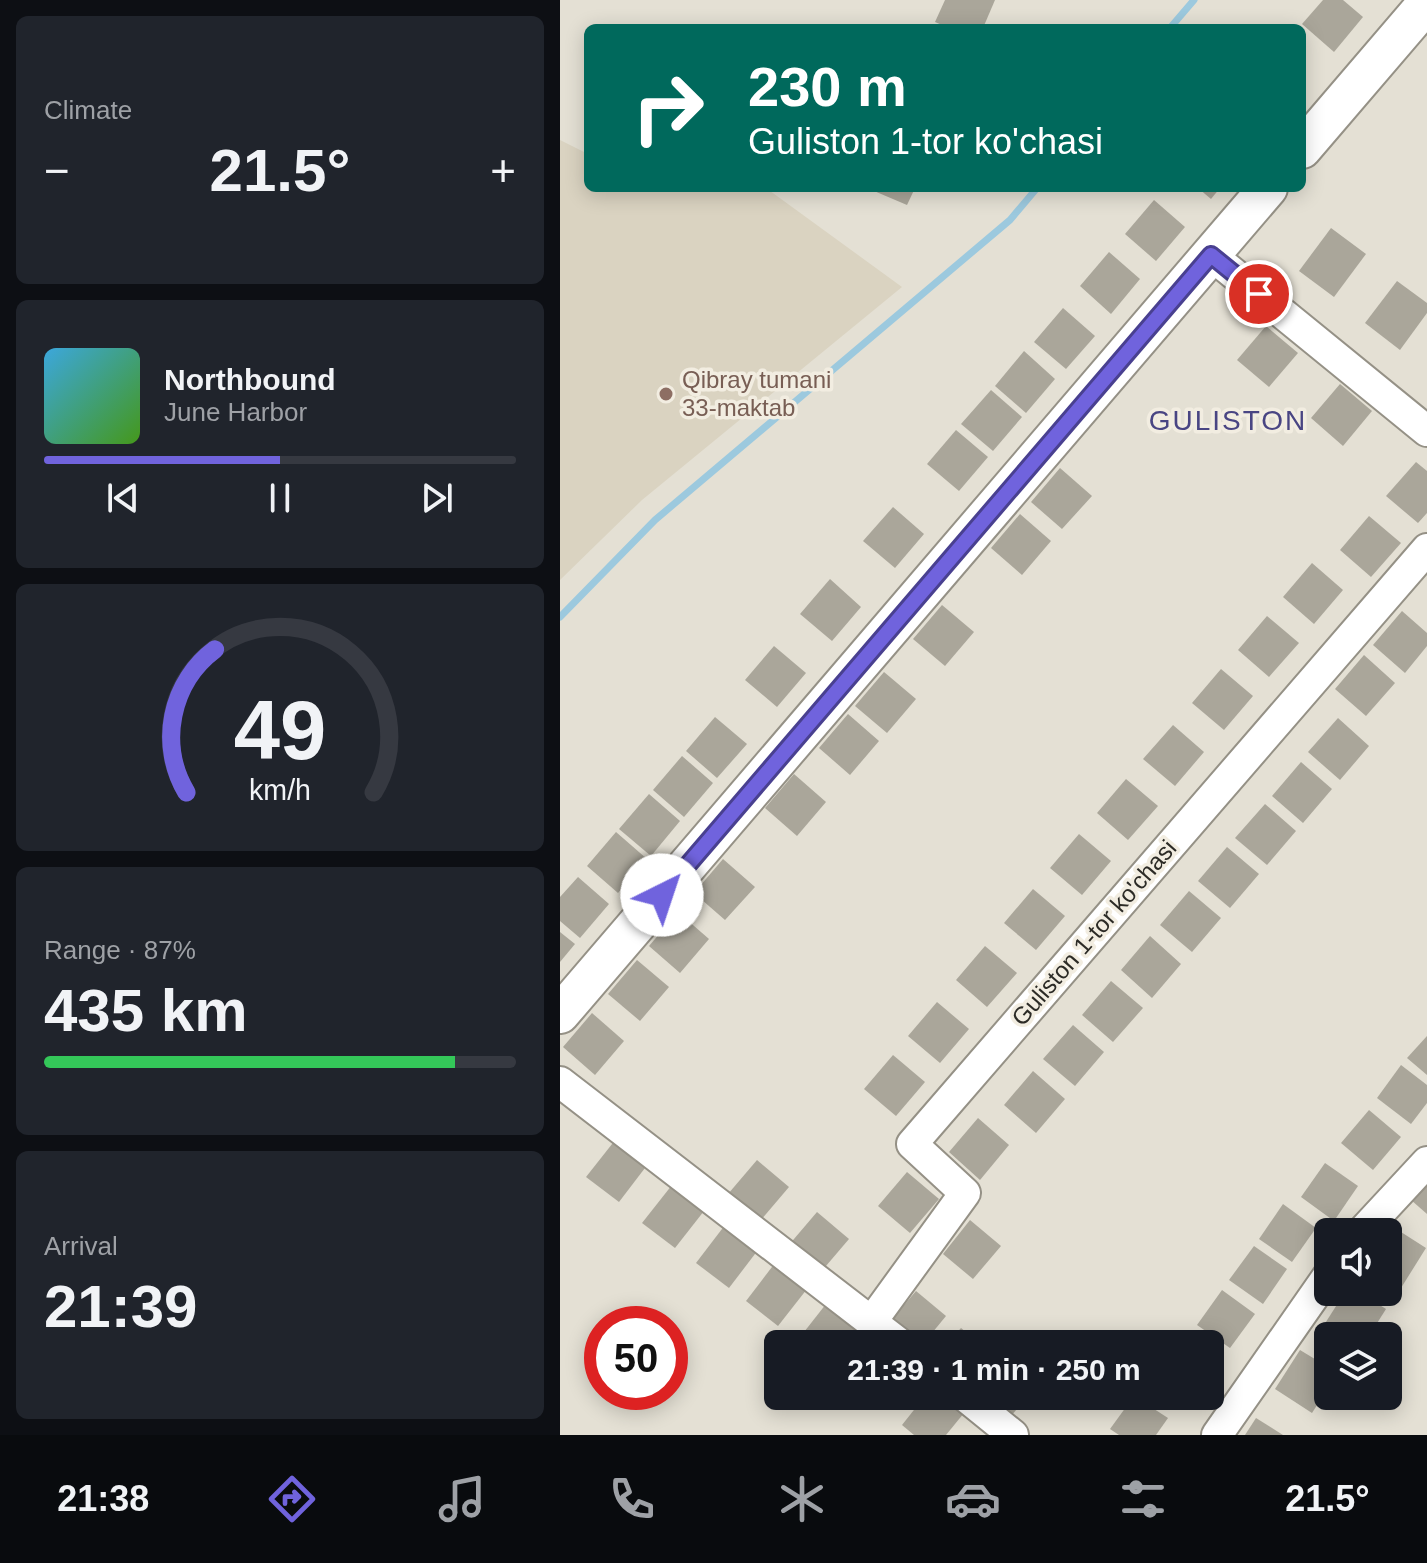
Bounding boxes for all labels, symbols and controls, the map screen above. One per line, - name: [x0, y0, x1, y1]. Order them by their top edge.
- text: 230 m: [748, 55, 907, 118]
- icon: right: [616, 56, 720, 160]
- text: Climate: [44, 95, 132, 125]
- text: Guliston 1-tor ko'chasi: [748, 121, 1103, 162]
- text: 21.5°: [210, 137, 350, 204]
- text: −: [44, 146, 70, 195]
- text: +: [490, 146, 516, 195]
- pin: [1225, 260, 1293, 328]
- icon: arrive: [1237, 272, 1281, 316]
- text: Northbound: [164, 363, 336, 396]
- place label: Qibray tumani 33-maktab: [682, 366, 831, 421]
- marker: Qibray tumani 33-maktab: [657, 385, 675, 403]
- text: June Harbor: [164, 397, 307, 427]
- district label: GULISTON: [1149, 405, 1307, 436]
- icon: previous: [101, 476, 145, 520]
- icon: pause: [258, 476, 302, 520]
- icon: next: [415, 476, 459, 520]
- text: 49: [234, 684, 326, 777]
- text: km/h: [249, 775, 311, 807]
- street label: Guliston 1-tor ko'chasi: [1006, 835, 1181, 1031]
- position arrow: [620, 853, 704, 937]
- text: Range · 87%: [44, 935, 196, 965]
- text: 435 km: [44, 977, 248, 1044]
- map controls: [1314, 1218, 1402, 1410]
- button: sound: [1314, 1218, 1402, 1306]
- text: Arrival: [44, 1231, 118, 1261]
- text: 21:39: [44, 1273, 197, 1340]
- speed limit sign: 50: [584, 1306, 688, 1410]
- button: layers: [1314, 1322, 1402, 1410]
- text: 21:39 · 1 min · 250 m: [847, 1353, 1141, 1386]
- icon: directions: [264, 1471, 320, 1527]
- icon: music: [434, 1471, 490, 1527]
- icon: phone: [604, 1471, 660, 1527]
- icon: climate: [774, 1471, 830, 1527]
- icon: car: [945, 1471, 1001, 1527]
- icon: filters: [1115, 1471, 1171, 1527]
- text: 21:38: [57, 1478, 149, 1519]
- text: 21.5°: [1285, 1478, 1370, 1519]

